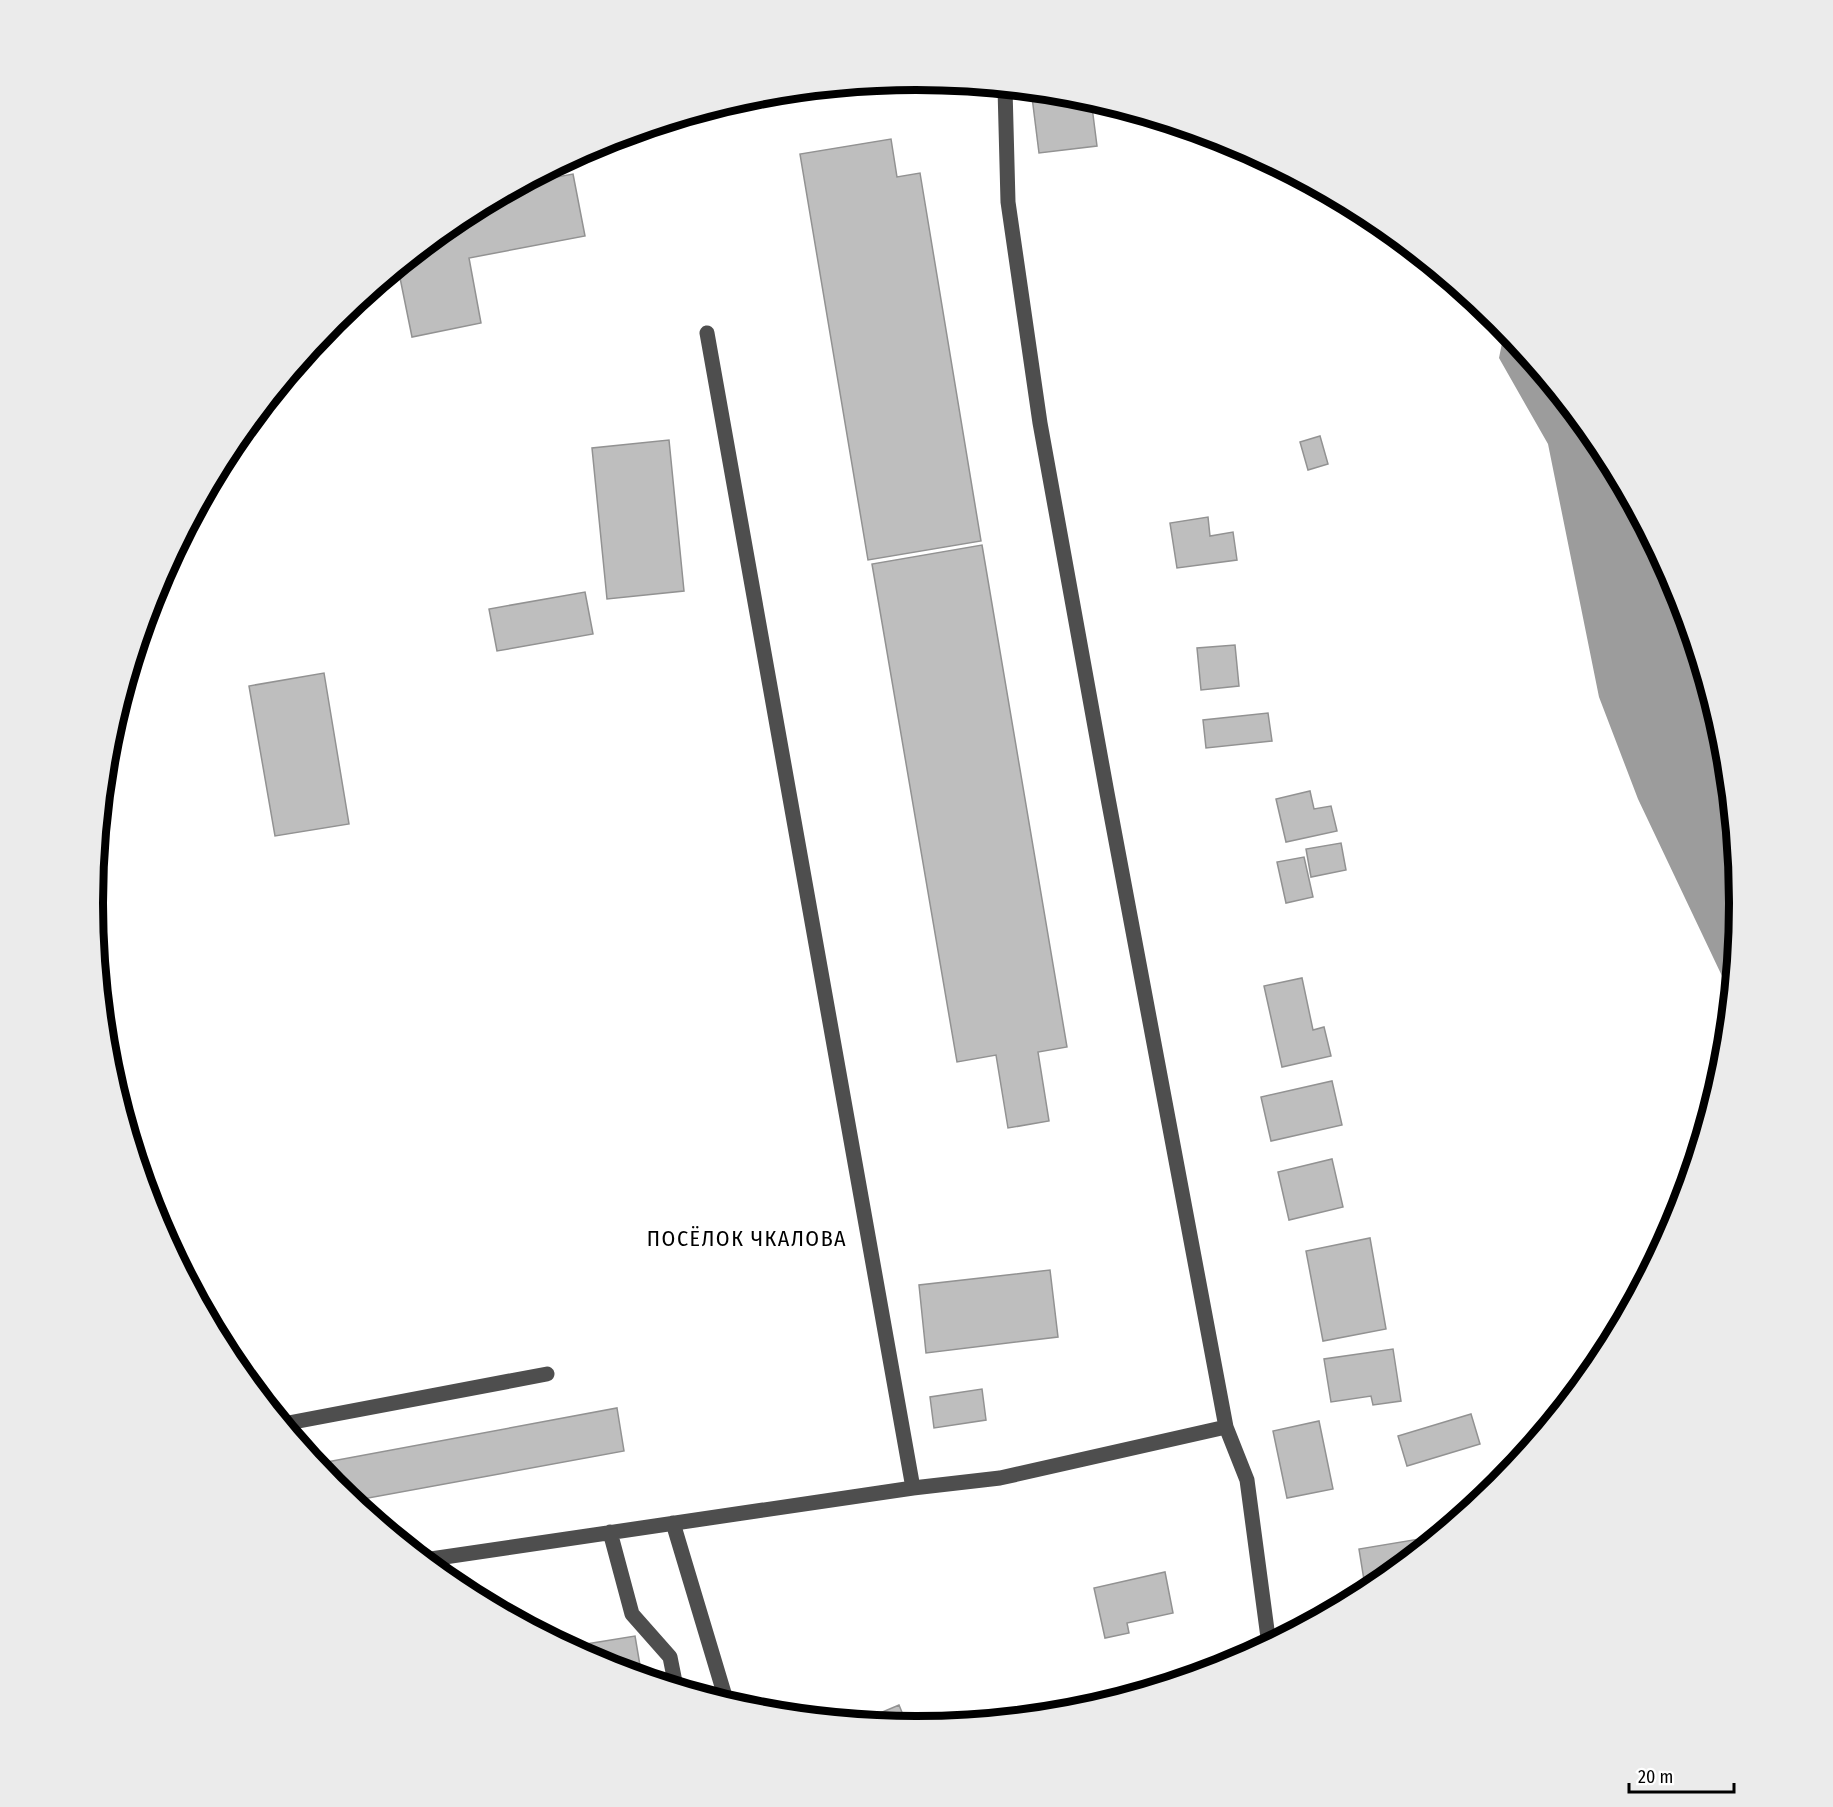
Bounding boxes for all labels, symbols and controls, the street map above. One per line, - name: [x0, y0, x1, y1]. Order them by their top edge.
- district label: ПОСЁЛОК ЧКАЛОВА: [647, 1225, 847, 1252]
- scale bar: [1629, 1756, 1734, 1794]
- text: 20 m: [1638, 1766, 1673, 1788]

